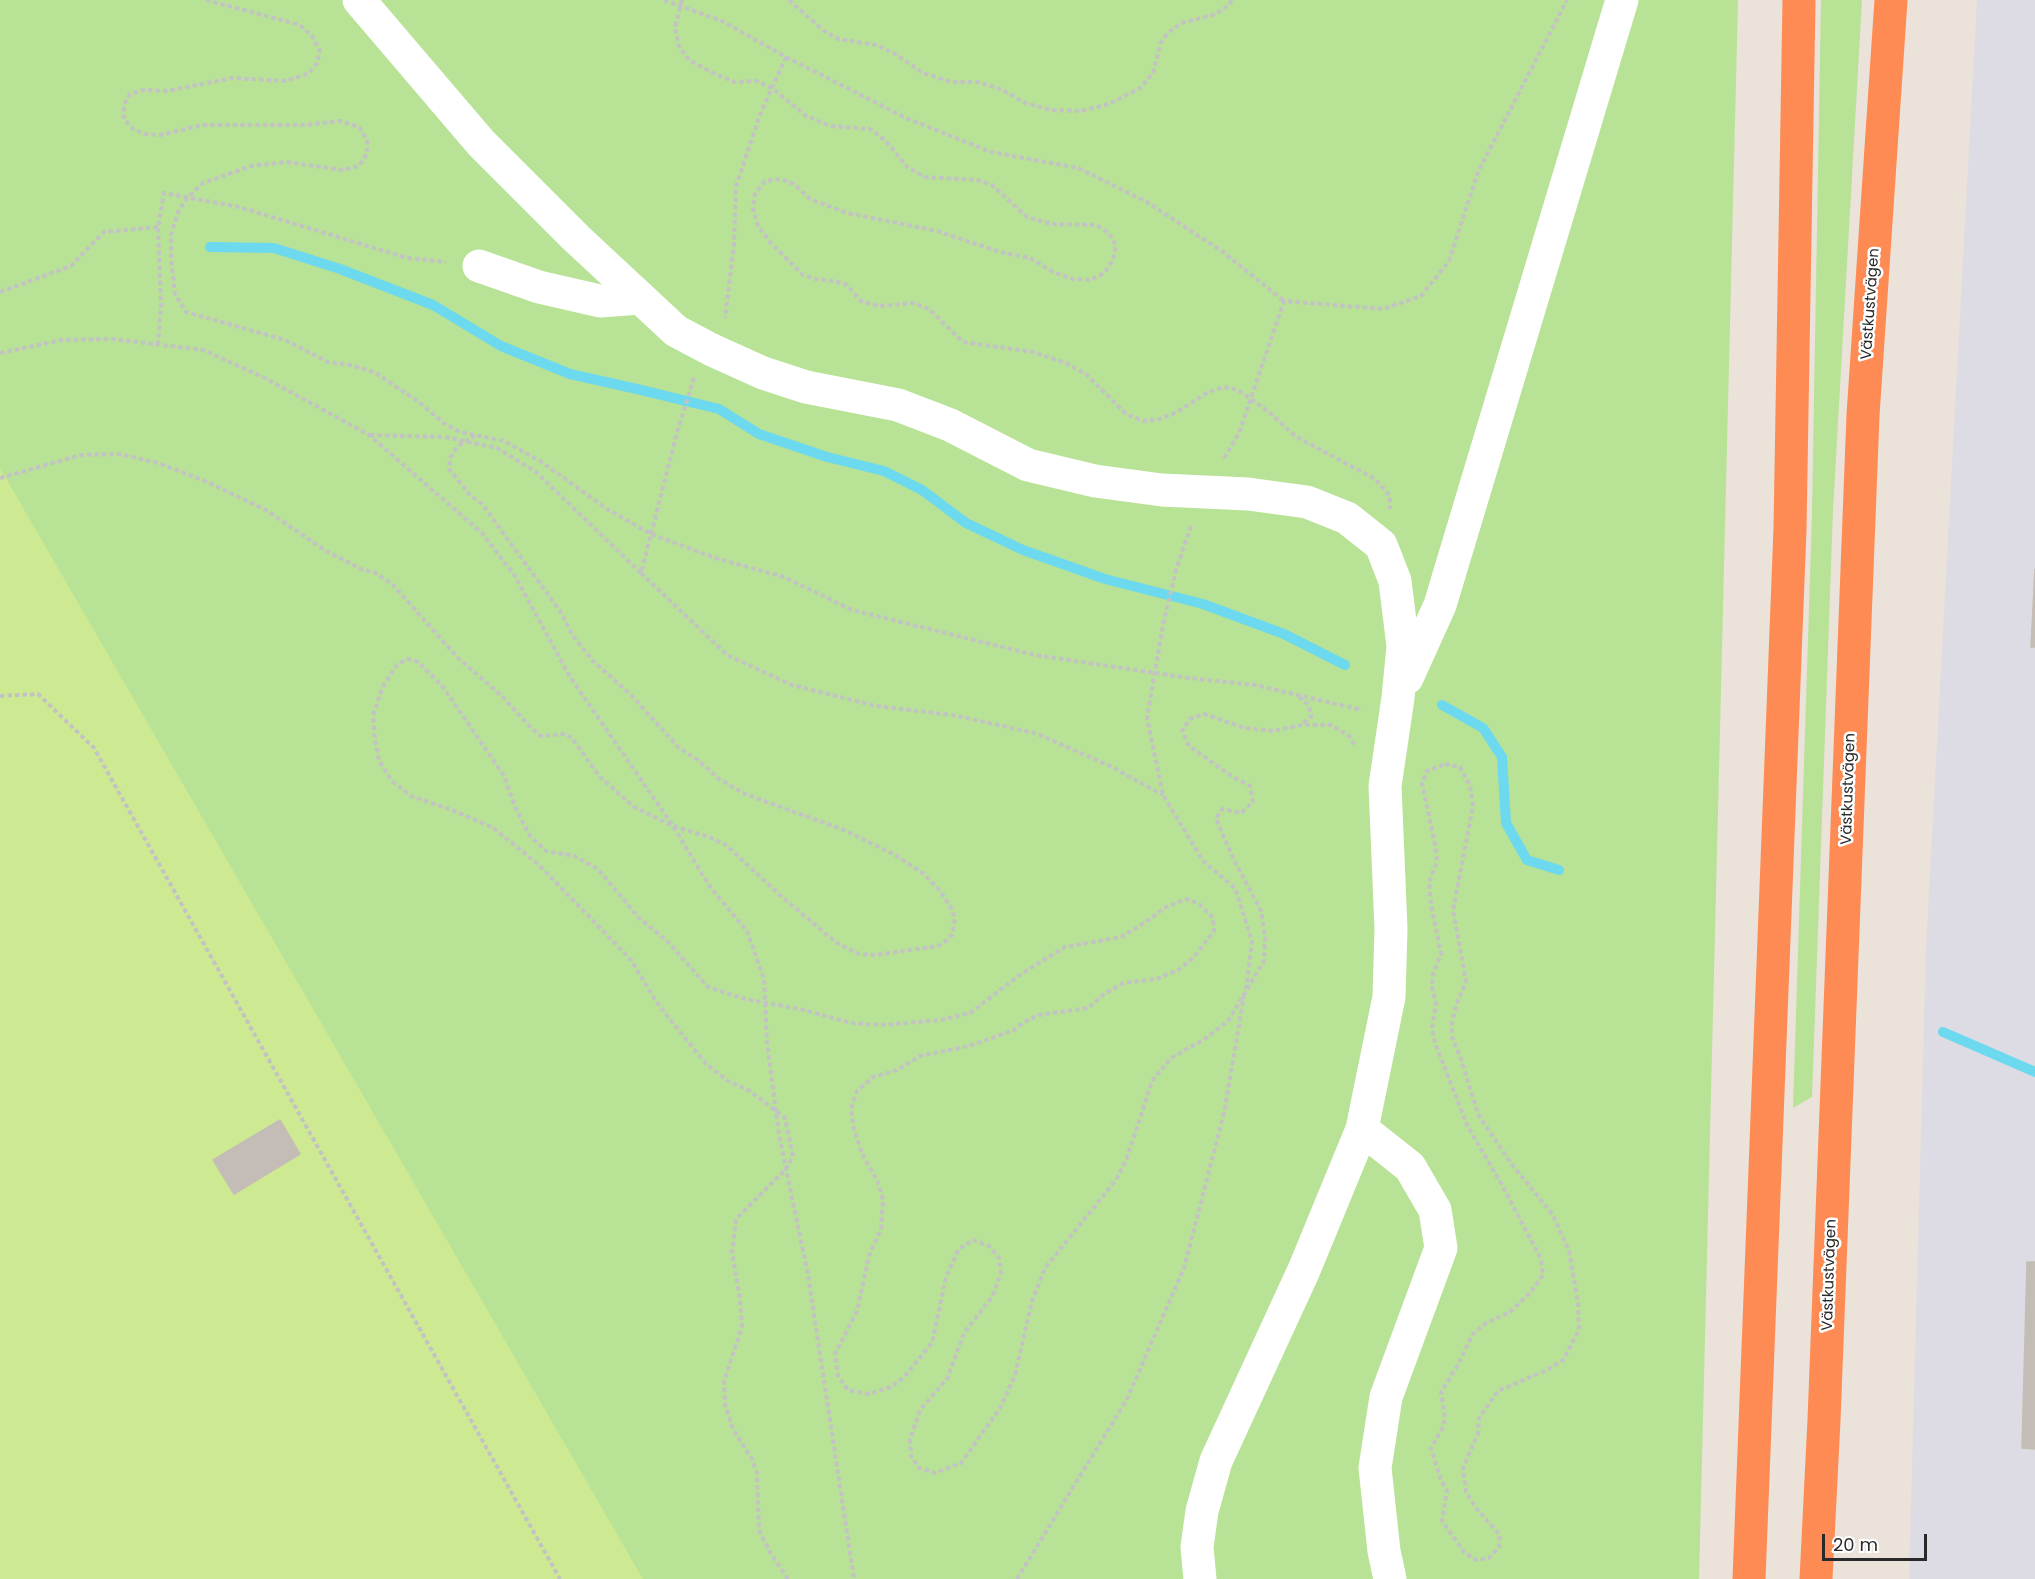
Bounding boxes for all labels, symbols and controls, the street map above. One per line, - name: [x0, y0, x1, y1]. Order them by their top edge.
- street label: Västkustvägen: [1858, 248, 1884, 360]
- street label: Västkustvägen: [1838, 733, 1860, 845]
- street label: Västkustvägen: [1819, 1219, 1841, 1331]
- scale bar: [1825, 1522, 1930, 1560]
- text: 20 m: [1833, 1532, 1878, 1557]

